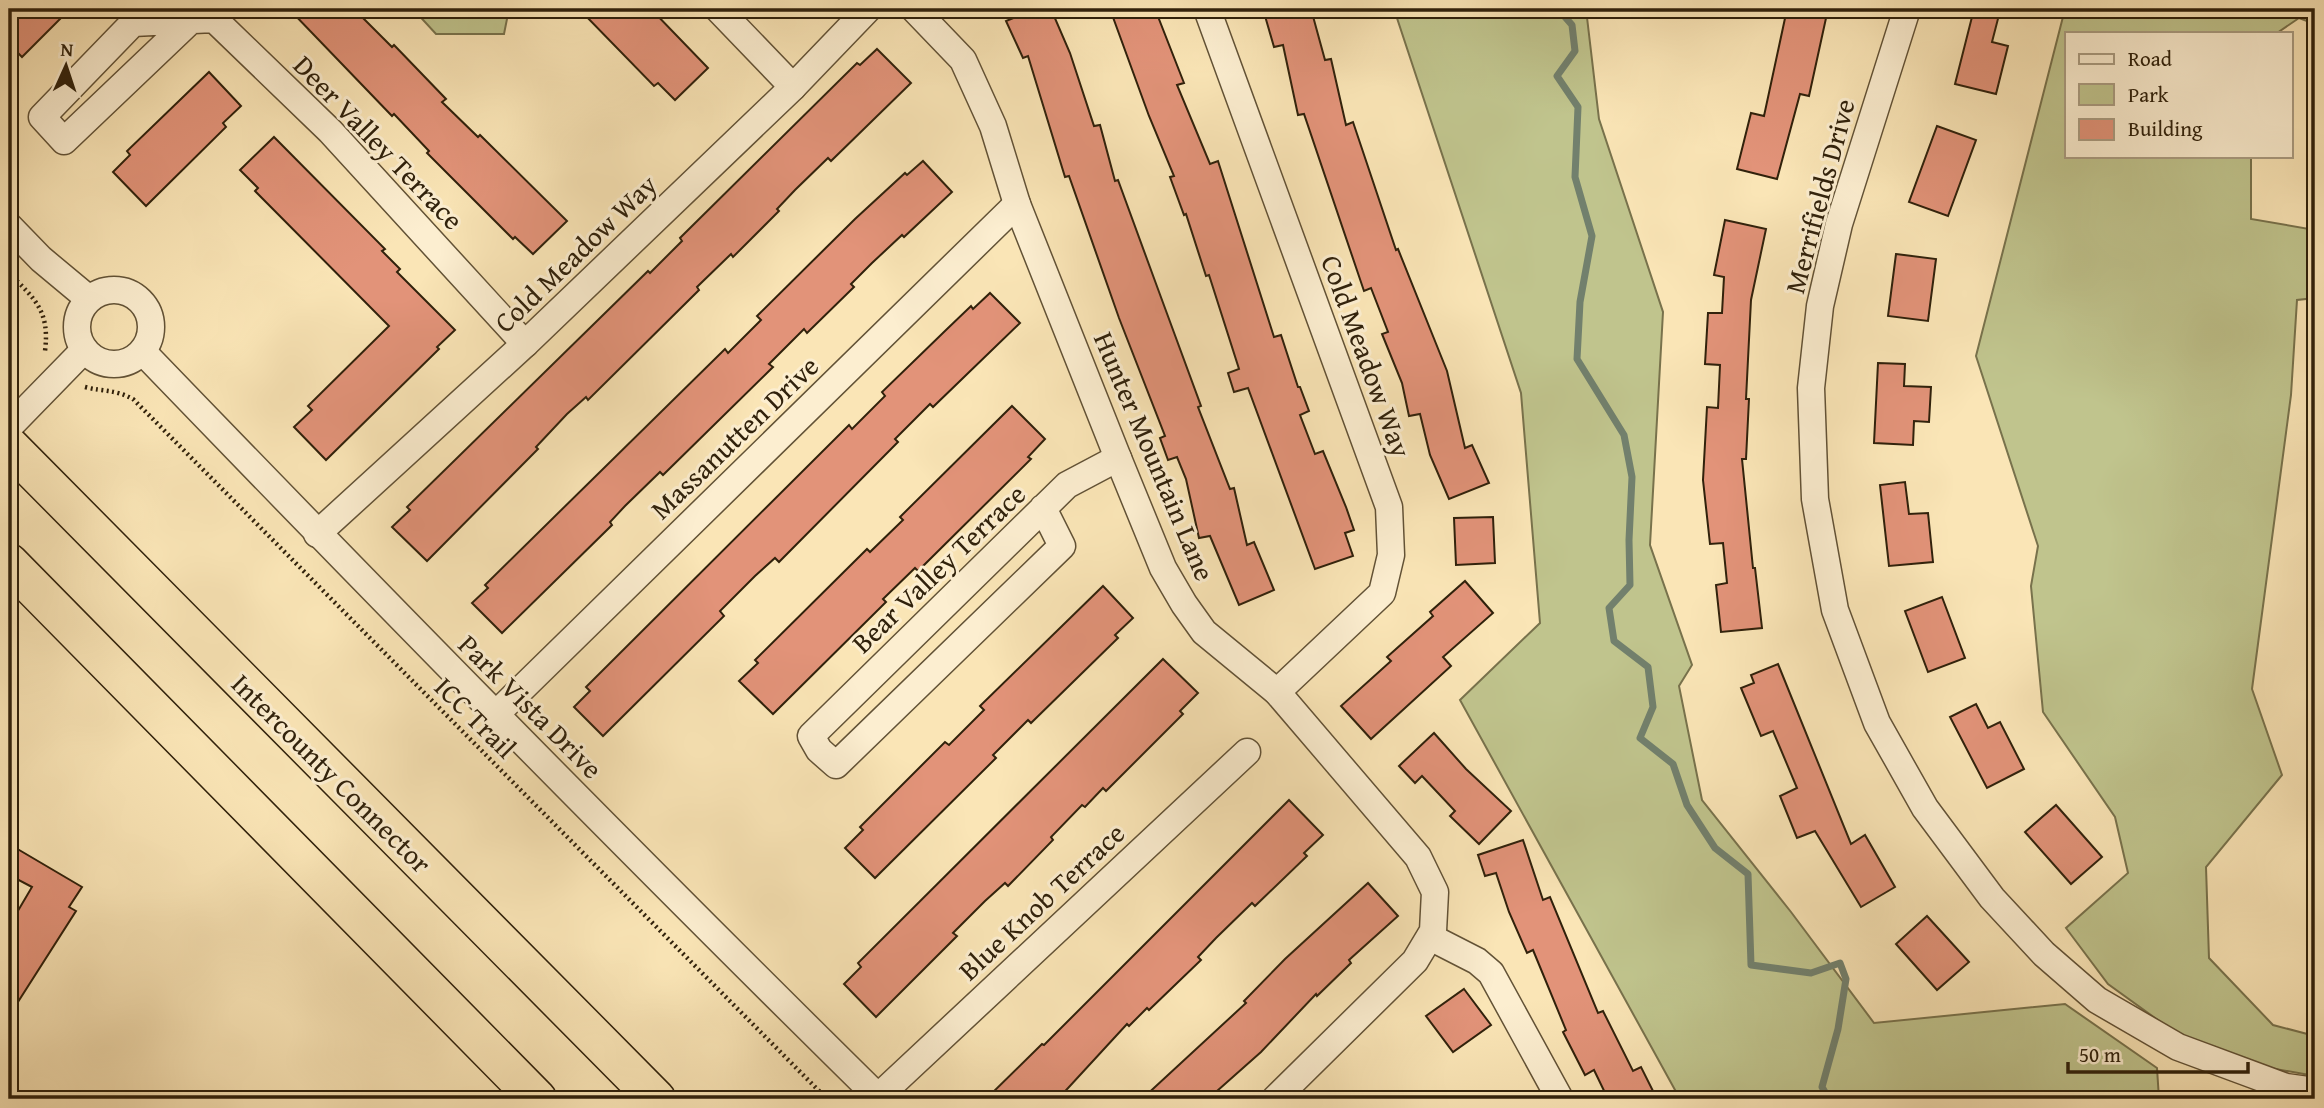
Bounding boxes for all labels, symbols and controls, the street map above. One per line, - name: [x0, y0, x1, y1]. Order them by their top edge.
- north arrow: [32, 32, 102, 102]
- legend: [2065, 32, 2292, 158]
- text: N: [60, 35, 74, 63]
- text: Road: [2128, 43, 2173, 74]
- street label: Deer Valley Terrace: [285, 45, 473, 239]
- text: Park: [2128, 79, 2169, 110]
- street label: Merrifields Drive: [1773, 94, 1865, 298]
- text: Building: [2128, 113, 2203, 144]
- street label: Cold Meadow Way: [484, 164, 666, 342]
- street label: Cold Meadow Way: [1311, 249, 1423, 463]
- street label: Hunter Mountain Lane: [1084, 325, 1226, 587]
- street label: Massanutten Drive: [641, 346, 827, 528]
- street label: Bear Valley Terrace: [842, 474, 1034, 662]
- street label: Park Vista Drive: [449, 624, 613, 788]
- street label: Intercounty Connector: [223, 664, 442, 883]
- street label: ICC Trail: [426, 667, 526, 767]
- street label: Blue Knob Terrace: [948, 813, 1134, 989]
- scale bar: [2068, 1031, 2249, 1075]
- text: 50 m: [2079, 1039, 2121, 1070]

